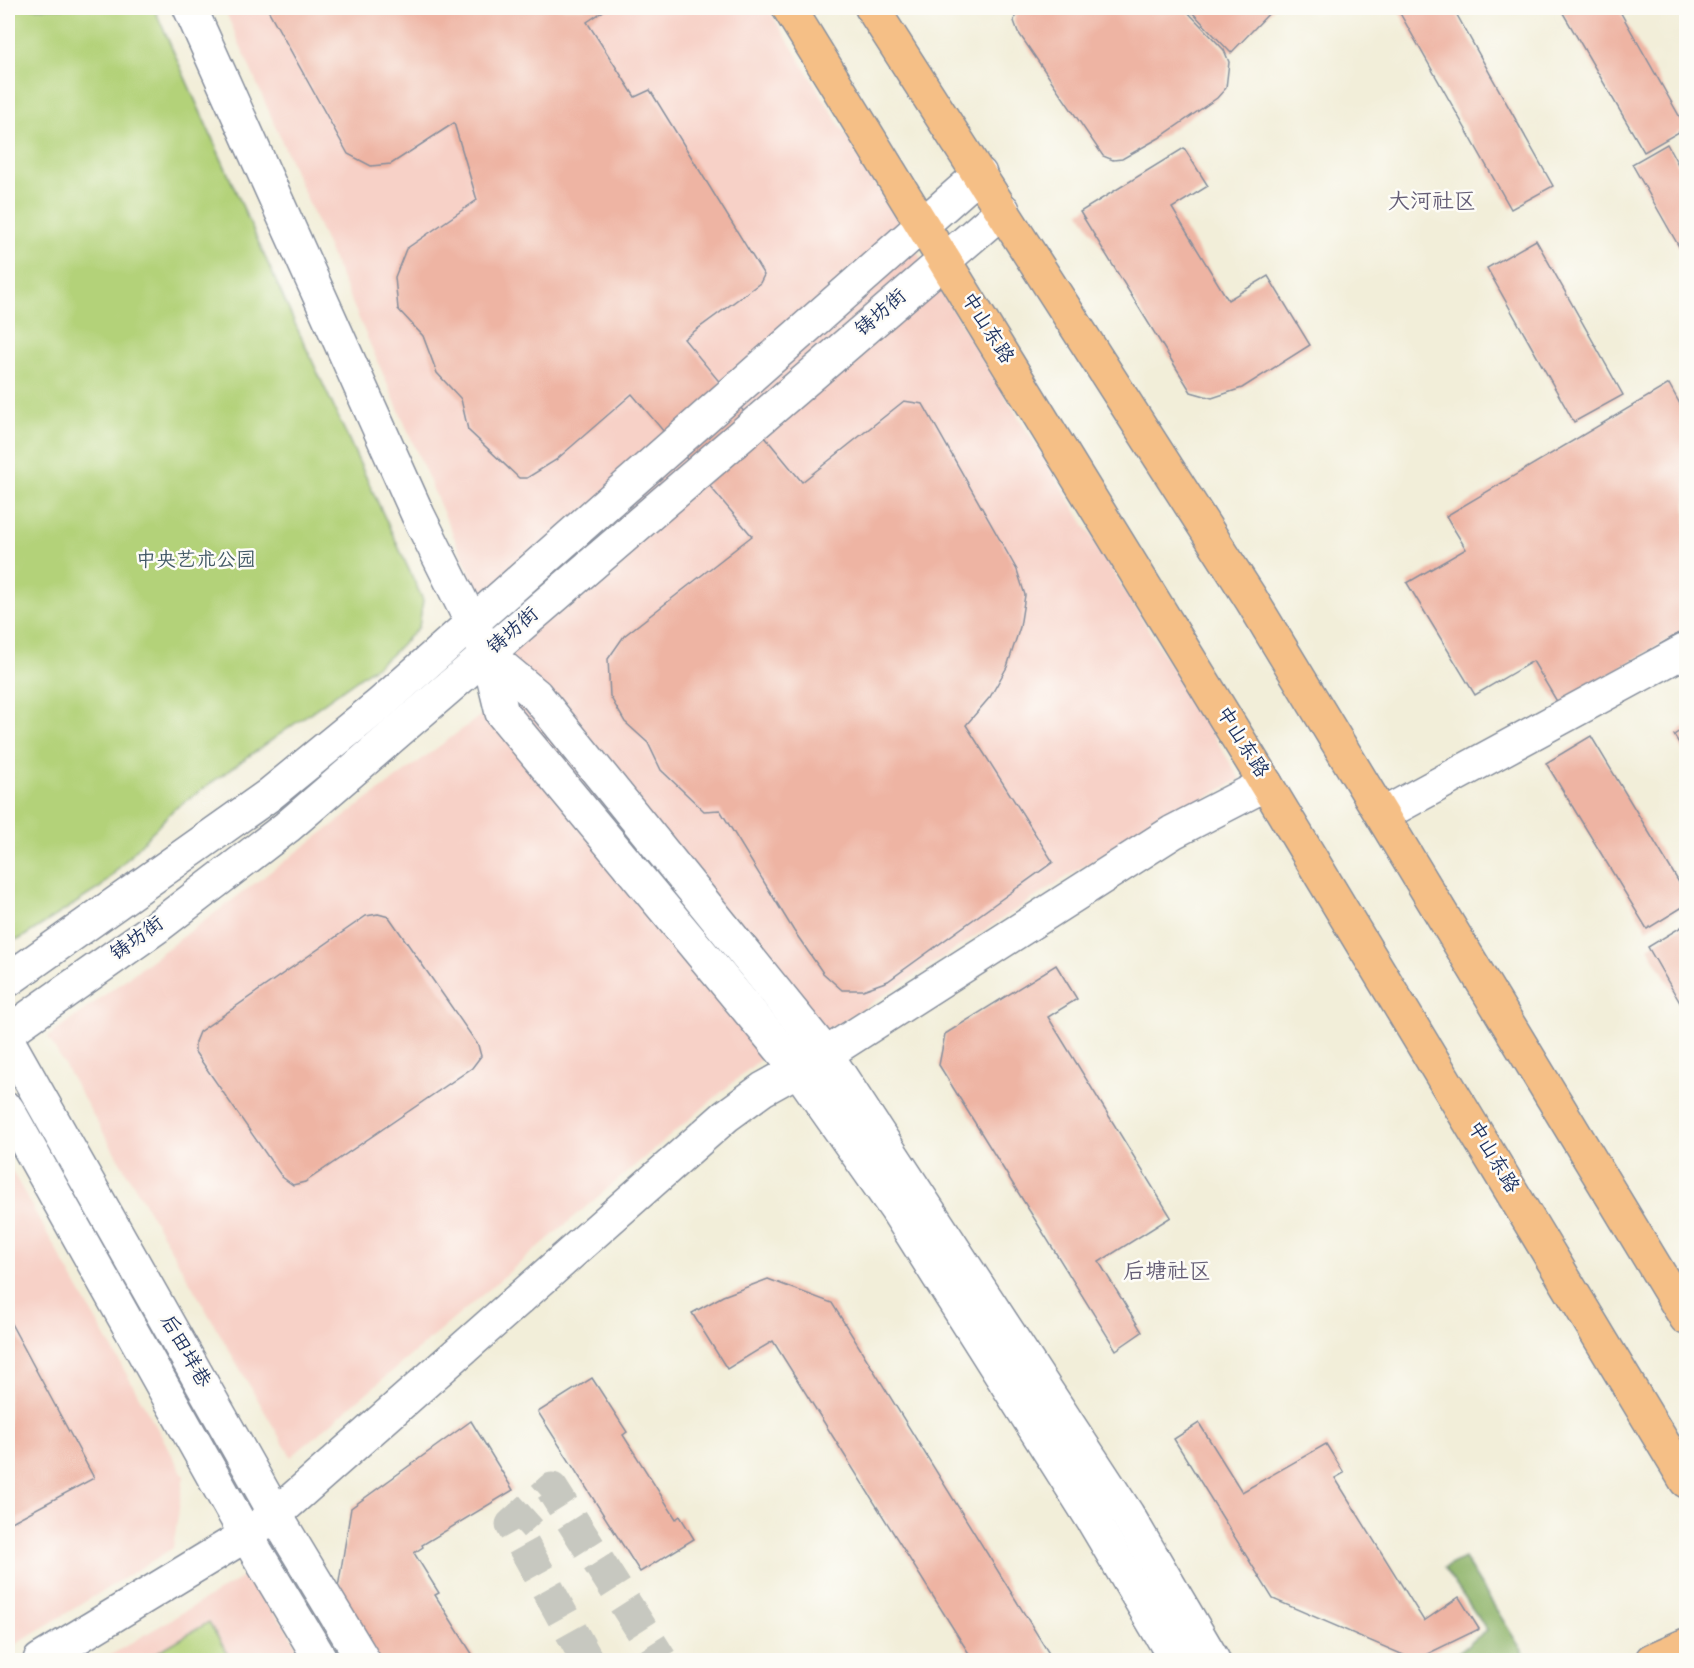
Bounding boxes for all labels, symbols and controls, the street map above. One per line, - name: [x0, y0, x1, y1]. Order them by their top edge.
- district label: 大河社区: [1388, 188, 1476, 219]
- street label: 铸坊街: [850, 284, 914, 344]
- street label: 中山东路: [953, 288, 1020, 371]
- park label: 中央艺术公园: [136, 548, 256, 576]
- street label: 铸坊街: [482, 602, 546, 662]
- street label: 中山东路: [1208, 702, 1275, 785]
- street label: 铸坊街: [106, 911, 170, 969]
- street label: 中山东路: [1459, 1117, 1525, 1200]
- district label: 后塘社区: [1123, 1258, 1211, 1289]
- street label: 后田垟巷: [152, 1310, 217, 1395]

